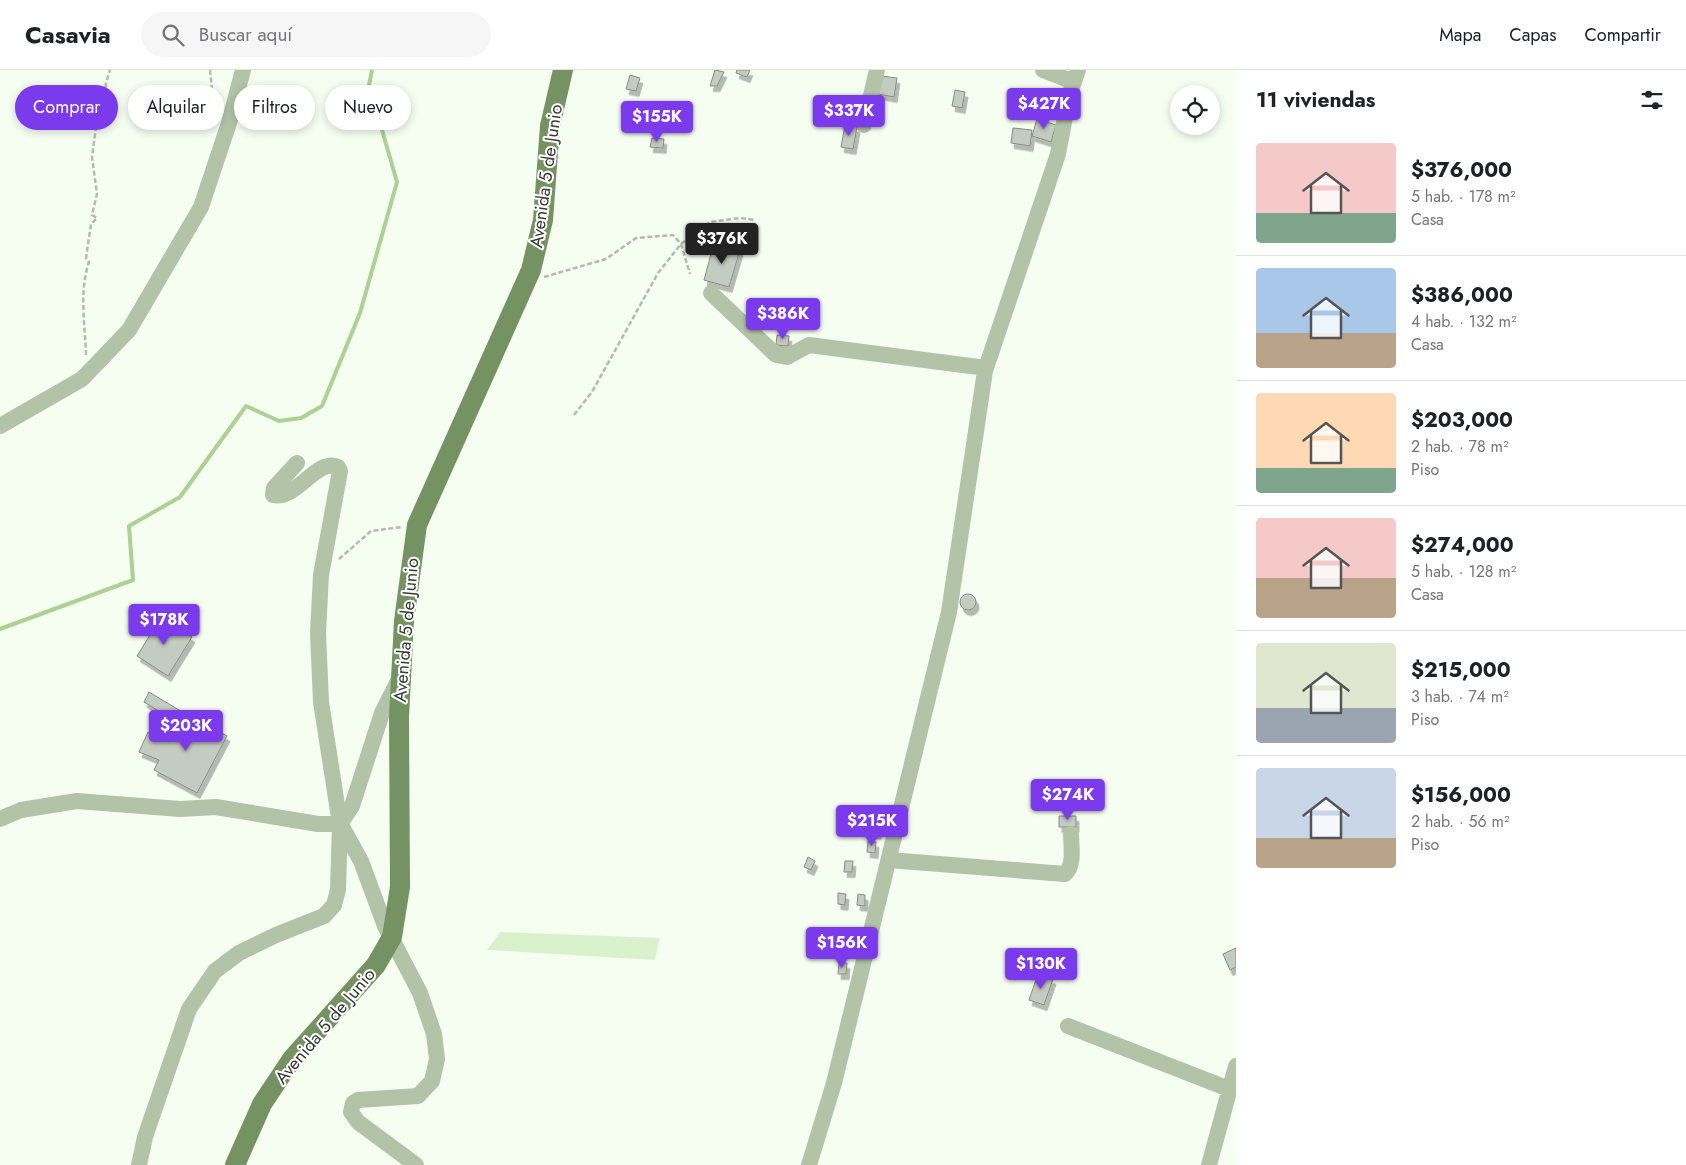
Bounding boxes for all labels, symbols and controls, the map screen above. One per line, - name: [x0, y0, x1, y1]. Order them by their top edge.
- search box: [141, 12, 491, 57]
- text: Casavia: [25, 17, 111, 52]
- icon: search: [159, 21, 187, 49]
- text: Buscar aquí: [199, 21, 292, 48]
- text: Mapa: [1439, 22, 1481, 48]
- text: Capas: [1509, 22, 1557, 48]
- text: Compartir: [1585, 22, 1661, 48]
- chip: Comprar: [15, 85, 118, 130]
- chip: Alquilar: [128, 85, 224, 130]
- chip: Filtros: [234, 85, 315, 130]
- chip: Nuevo: [325, 85, 411, 130]
- map controls: [1170, 85, 1220, 135]
- button: locate: [1170, 85, 1220, 135]
- text: 11 viviendas: [1256, 85, 1375, 115]
- icon: filters: [1638, 86, 1666, 114]
- pin: $427K: [1009, 88, 1079, 130]
- text: $427K: [1018, 92, 1070, 115]
- pin: $337K: [814, 94, 884, 137]
- text: $337K: [824, 99, 874, 122]
- pin: $155K: [622, 100, 692, 143]
- street label: Avenida 5 de Junio: [523, 102, 569, 249]
- text: $155K: [632, 105, 682, 128]
- text: $376,000: [1411, 155, 1512, 185]
- icon: home: [1296, 163, 1356, 223]
- text: 5 hab. · 178 m²: [1411, 185, 1516, 208]
- text: Casa: [1411, 208, 1444, 231]
- pin: $376K: [687, 222, 757, 265]
- text: $376K: [696, 227, 748, 250]
- text: $386,000: [1411, 280, 1513, 310]
- icon: home: [1296, 288, 1356, 348]
- pin: $386K: [748, 298, 818, 340]
- text: $386K: [757, 302, 809, 325]
- text: 4 hab. · 132 m²: [1411, 310, 1517, 333]
- text: Casa: [1411, 333, 1444, 356]
- text: $203,000: [1411, 405, 1513, 435]
- icon: home: [1296, 413, 1356, 473]
- text: 2 hab. · 78 m²: [1411, 435, 1508, 458]
- text: Piso: [1411, 458, 1439, 481]
- text: $274,000: [1411, 530, 1514, 560]
- icon: home: [1296, 538, 1356, 598]
- street label: Avenida 5 de Junio: [387, 557, 425, 703]
- text: 5 hab. · 128 m²: [1411, 560, 1516, 583]
- text: Casa: [1411, 583, 1444, 606]
- pin: $178K: [129, 604, 199, 646]
- text: $178K: [140, 608, 188, 631]
- text: $215,000: [1411, 655, 1511, 685]
- icon: home: [1296, 663, 1356, 723]
- text: 3 hab. · 74 m²: [1411, 685, 1509, 708]
- text: Piso: [1411, 708, 1439, 731]
- pin: $203K: [151, 710, 221, 752]
- text: $203K: [160, 714, 212, 737]
- pin: $274K: [1033, 778, 1103, 821]
- text: $156,000: [1411, 780, 1511, 810]
- text: $274K: [1042, 783, 1094, 806]
- icon: home: [1296, 788, 1356, 848]
- pin: $215K: [837, 804, 907, 847]
- text: $215K: [847, 809, 897, 832]
- text: 2 hab. · 56 m²: [1411, 810, 1510, 833]
- text: Piso: [1411, 833, 1439, 856]
- pin: $156K: [807, 926, 877, 969]
- text: $156K: [817, 931, 867, 954]
- pin: $130K: [1006, 948, 1076, 990]
- text: $130K: [1016, 952, 1066, 975]
- street label: Avenida 5 de Junio: [269, 962, 382, 1090]

